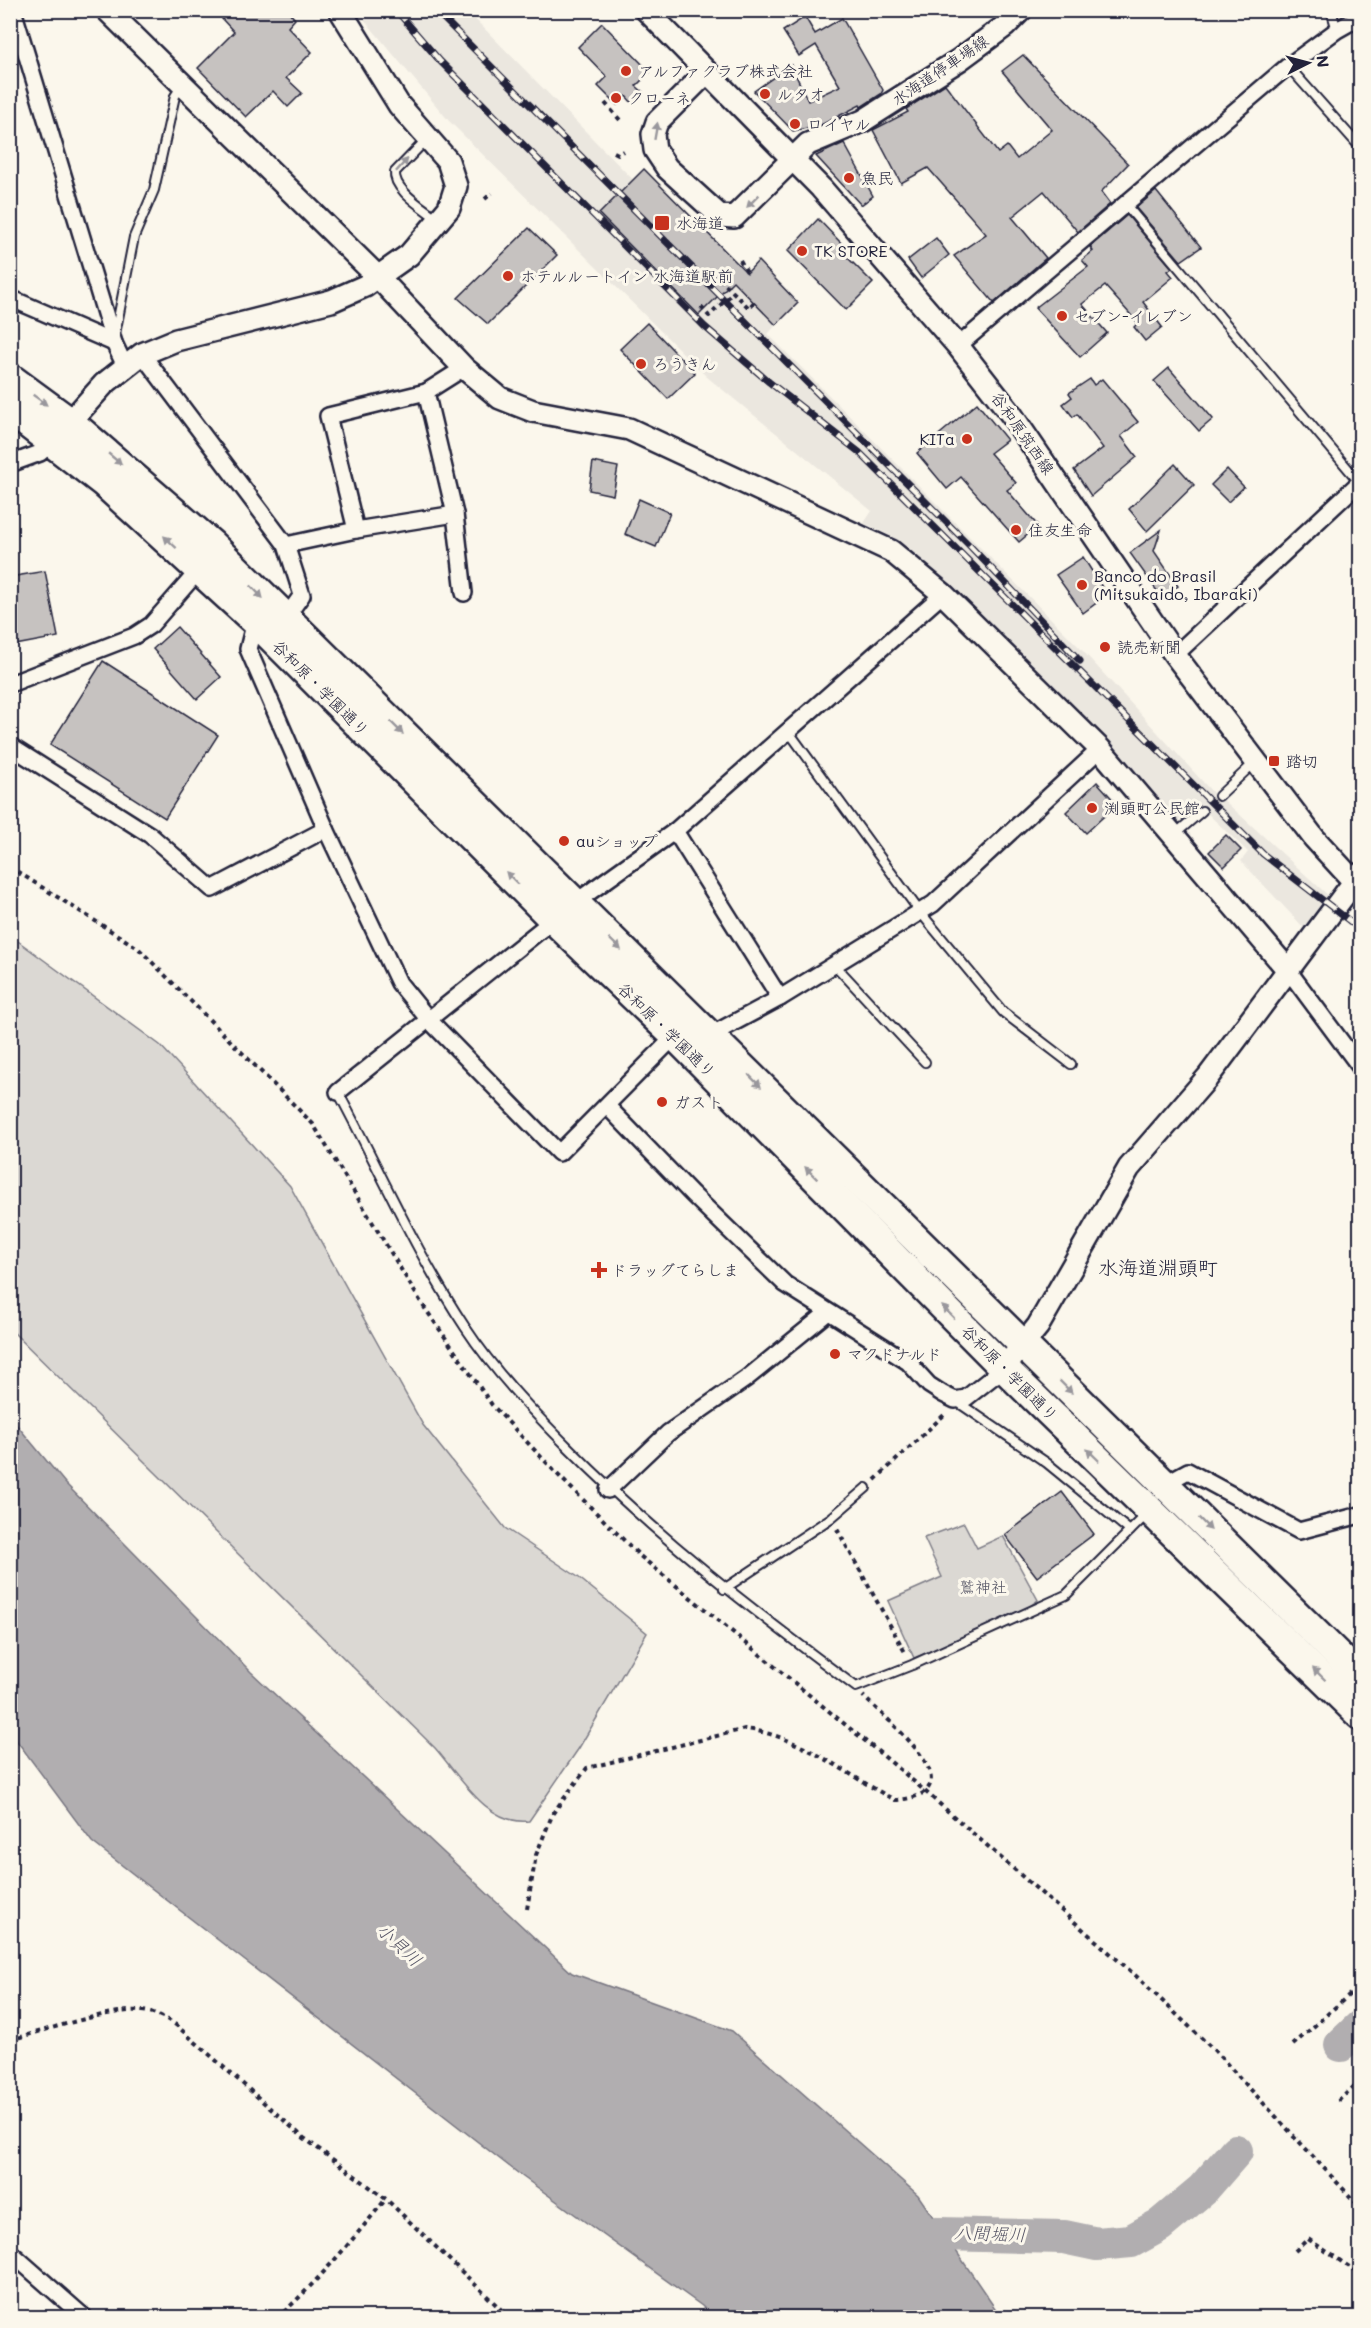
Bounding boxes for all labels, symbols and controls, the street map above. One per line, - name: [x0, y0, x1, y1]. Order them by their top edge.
- street label: 水海道停車場線: [887, 30, 992, 110]
- north arrow: [1278, 33, 1338, 93]
- text: N: [1312, 54, 1334, 69]
- place label: アルファクラブ株式会社: [638, 60, 813, 81]
- marker: アルファクラブ株式会社: [619, 64, 633, 78]
- place label: ルタオ: [777, 83, 825, 104]
- place label: クローネ: [628, 87, 691, 108]
- marker: ルタオ: [758, 87, 772, 101]
- marker: クローネ: [609, 91, 623, 105]
- place label: ロイヤル: [807, 113, 871, 134]
- marker: ロイヤル: [788, 117, 802, 131]
- one-way arrow: [652, 121, 661, 140]
- one-way arrow: [395, 158, 408, 173]
- place label: 魚民: [861, 167, 893, 188]
- marker: 魚民: [842, 171, 856, 185]
- one-way arrow: [746, 194, 760, 208]
- place label: 水海道: [676, 212, 724, 233]
- marker: 水海道: [653, 214, 671, 232]
- place label: TK STORE: [814, 240, 888, 261]
- marker: TK STORE: [795, 244, 809, 258]
- place label: ホテルルートイン 水海道駅前: [520, 265, 733, 286]
- marker: ホテルルートイン 水海道駅前: [501, 269, 515, 283]
- place label: セブン-イレブン: [1074, 305, 1193, 326]
- marker: セブン-イレブン: [1055, 309, 1069, 323]
- place label: ろうきん: [653, 353, 717, 374]
- marker: ろうきん: [634, 357, 648, 371]
- street label: 谷和原筑西線: [987, 387, 1060, 478]
- one-way arrow: [33, 393, 48, 405]
- place label: KITa: [919, 428, 955, 449]
- marker: KITa: [960, 432, 974, 446]
- one-way arrow: [107, 452, 122, 465]
- place label: 住友生命: [1028, 519, 1092, 540]
- marker: 住友生命: [1009, 523, 1023, 537]
- one-way arrow: [162, 535, 177, 549]
- place label: Banco do Brasil (Mitsukaido, Ibaraki): [1094, 565, 1258, 604]
- marker: Banco do Brasil (Mitsukaido, Ibaraki): [1075, 578, 1089, 592]
- one-way arrow: [250, 585, 264, 599]
- street label: 谷和原・学園通り: [269, 635, 374, 740]
- place label: 読売新聞: [1117, 636, 1181, 657]
- marker: 読売新聞: [1098, 640, 1112, 654]
- one-way arrow: [390, 720, 404, 734]
- place label: 踏切: [1286, 750, 1318, 771]
- marker: 踏切: [1267, 754, 1281, 768]
- place label: 渕頭町公民館: [1104, 797, 1200, 818]
- marker: 渕頭町公民館: [1085, 801, 1099, 815]
- place label: auショップ: [576, 830, 658, 851]
- marker: auショップ: [557, 834, 571, 848]
- one-way arrow: [506, 872, 520, 886]
- one-way arrow: [608, 937, 622, 951]
- street label: 谷和原・学園通り: [614, 978, 721, 1082]
- one-way arrow: [747, 1073, 761, 1087]
- place label: ガスト: [674, 1091, 724, 1112]
- marker: ガスト: [655, 1095, 669, 1109]
- one-way arrow: [804, 1166, 818, 1181]
- district label: 水海道淵頭町: [1098, 1254, 1218, 1280]
- place label: ドラッグてらしま: [611, 1259, 739, 1280]
- marker: ドラッグてらしま: [592, 1263, 606, 1277]
- one-way arrow: [942, 1305, 956, 1319]
- street label: 谷和原・学園通り: [958, 1320, 1063, 1425]
- place label: マクドナルド: [847, 1343, 942, 1364]
- marker: マクドナルド: [828, 1347, 842, 1361]
- one-way arrow: [1059, 1380, 1073, 1394]
- one-way arrow: [1087, 1449, 1101, 1463]
- one-way arrow: [1198, 1517, 1212, 1531]
- park label: 鷲神社: [959, 1576, 1007, 1597]
- one-way arrow: [1311, 1667, 1326, 1681]
- water label: 小貝川: [372, 1917, 428, 1971]
- water label: 八間堀川: [954, 2220, 1026, 2246]

